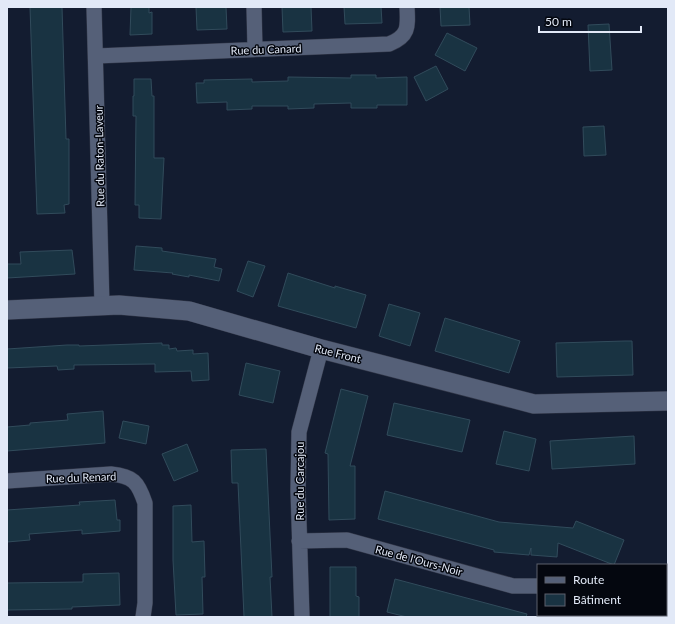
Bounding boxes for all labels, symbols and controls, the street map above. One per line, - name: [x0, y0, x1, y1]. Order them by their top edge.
- scale bar: [539, 8, 641, 34]
- text: 50 m: [545, 14, 572, 29]
- street label: Rue du Canard: [230, 41, 302, 57]
- street label: Rue du Raton-Laveur: [92, 105, 106, 207]
- street label: Rue Front: [314, 341, 363, 365]
- street label: Rue du Carcajou: [293, 442, 306, 520]
- street label: Rue du Renard: [46, 469, 116, 485]
- street label: Rue de l'Ours-Noir: [374, 542, 464, 578]
- legend: [537, 564, 667, 616]
- text: Route: [573, 572, 604, 587]
- text: Bâtiment: [573, 592, 622, 607]

